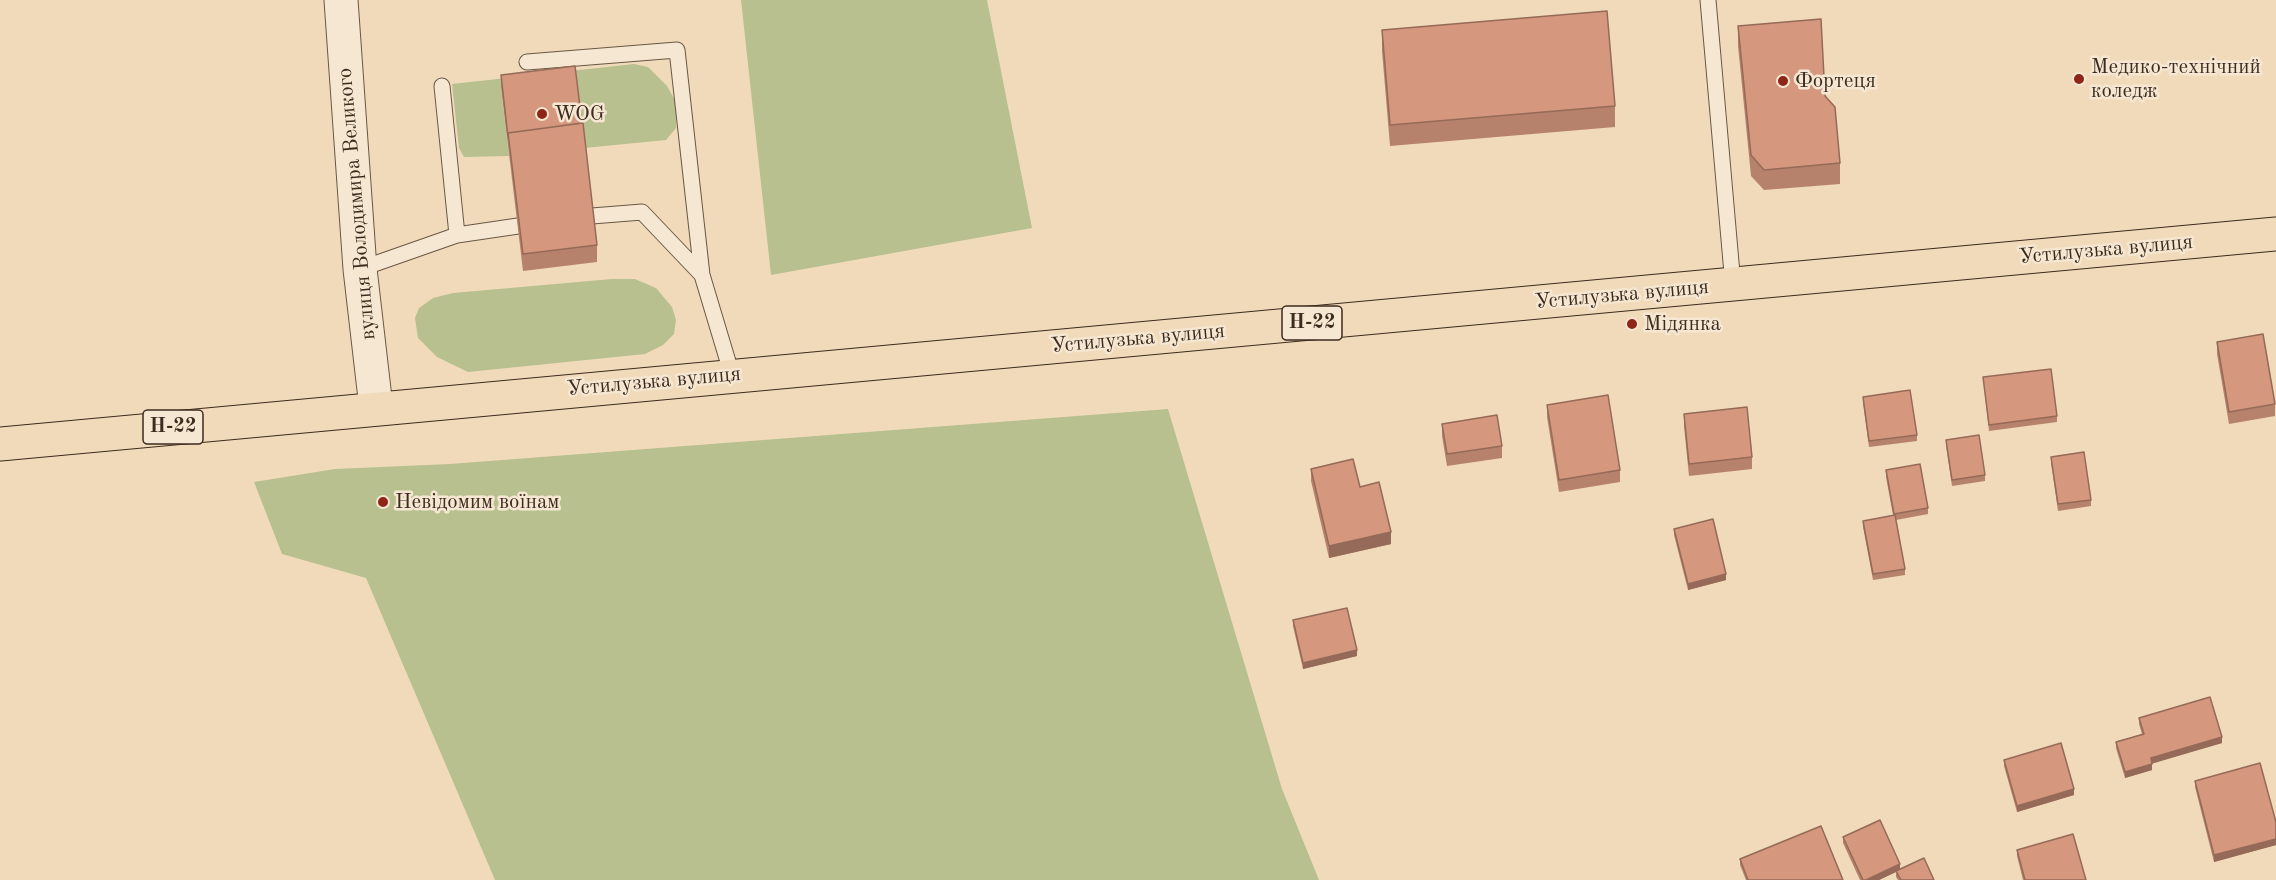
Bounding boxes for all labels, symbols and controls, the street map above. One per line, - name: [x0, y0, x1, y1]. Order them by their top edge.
- place label: Медико-технічний коледж: [2091, 54, 2261, 104]
- street label: вулиця Володимира Великого: [333, 67, 381, 341]
- place label: Фортеця: [1795, 68, 1876, 94]
- marker: Медико-технічний коледж: [2072, 72, 2086, 86]
- marker: Фортеця: [1776, 74, 1790, 88]
- place label: WOG: [554, 101, 605, 127]
- marker: WOG: [535, 107, 549, 121]
- street label: Устилузька вулиця: [2018, 230, 2194, 270]
- street label: Устилузька вулиця: [1534, 275, 1710, 315]
- road number: Н-22: [1282, 306, 1342, 340]
- place label: Мідянка: [1644, 311, 1721, 337]
- marker: Мідянка: [1625, 317, 1639, 331]
- street label: Устилузька вулиця: [1050, 319, 1226, 359]
- street label: Устилузька вулиця: [566, 362, 742, 402]
- road number: Н-22: [143, 410, 203, 444]
- place label: Невідомим воїнам: [395, 489, 559, 515]
- marker: Невідомим воїнам: [376, 495, 390, 509]

